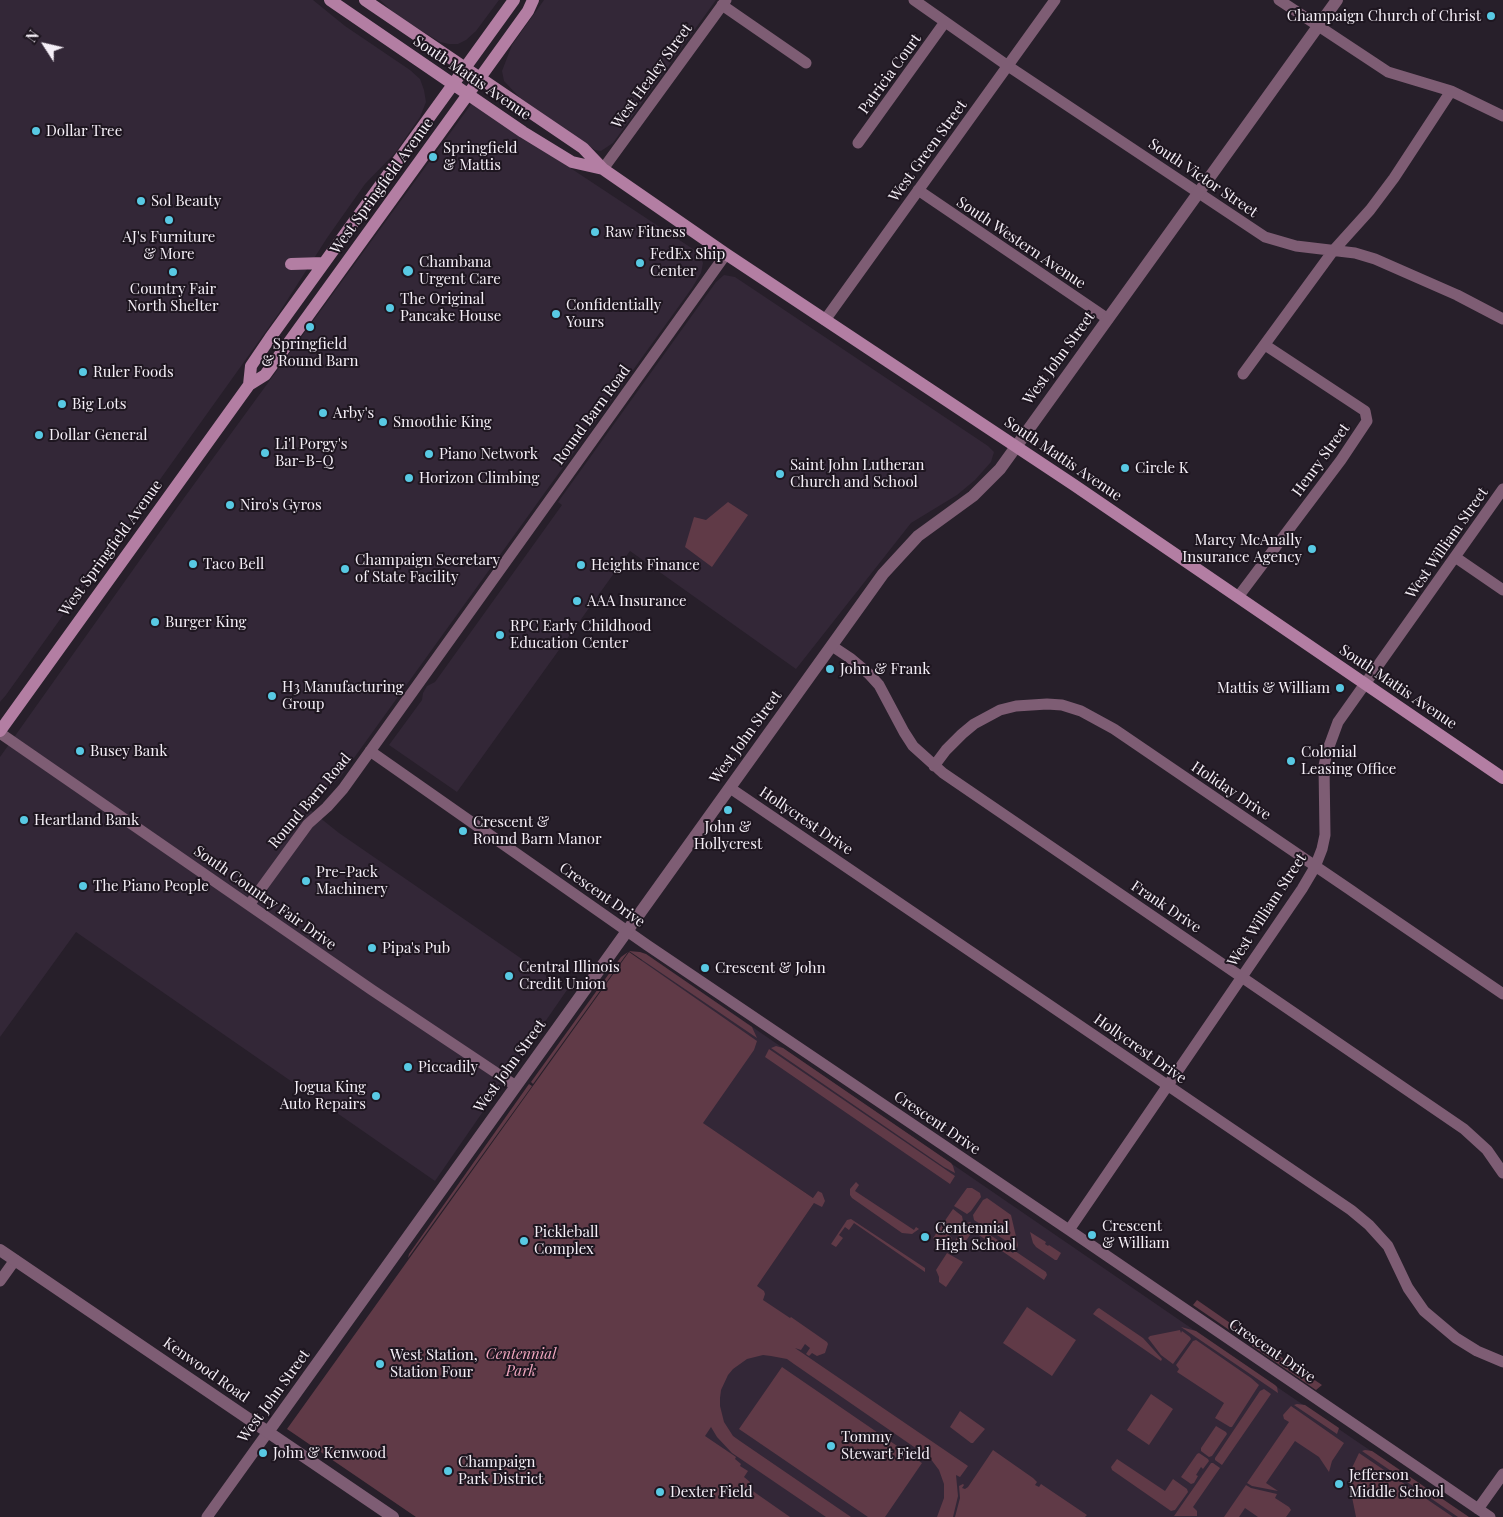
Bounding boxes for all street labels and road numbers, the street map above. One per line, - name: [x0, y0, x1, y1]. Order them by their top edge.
- street label: West Healey Street: [608, 20, 696, 132]
- street label: Patricia Court: [855, 30, 925, 118]
- street label: South Mattis Avenue: [410, 32, 534, 124]
- street label: West Green Street: [885, 97, 971, 205]
- street label: West Springfield Avenue: [327, 115, 437, 257]
- street label: South Victor Street: [1145, 135, 1261, 221]
- street label: South Western Avenue: [953, 193, 1089, 293]
- street label: West John Street: [1019, 308, 1099, 408]
- street label: Round Barn Road: [550, 362, 634, 468]
- street label: South Mattis Avenue: [1001, 413, 1125, 505]
- street label: Henry Street: [1288, 420, 1354, 500]
- street label: West Springfield Avenue: [56, 477, 166, 619]
- street label: West William Street: [1402, 484, 1492, 602]
- street label: South Mattis Avenue: [1336, 641, 1460, 733]
- street label: West John Street: [706, 687, 786, 787]
- street label: Round Barn Road: [265, 750, 355, 852]
- street label: Holiday Drive: [1188, 758, 1274, 824]
- street label: Hollycrest Drive: [756, 783, 856, 859]
- street label: South Country Fair Drive: [190, 842, 340, 954]
- street label: West William Street: [1224, 850, 1310, 970]
- street label: Crescent Drive: [556, 859, 648, 931]
- street label: Frank Drive: [1128, 877, 1204, 937]
- street label: Hollycrest Drive: [1090, 1010, 1190, 1088]
- street label: West John Street: [470, 1016, 550, 1116]
- street label: Crescent Drive: [890, 1087, 984, 1159]
- street label: Crescent Drive: [1225, 1315, 1319, 1387]
- street label: Kenwood Road: [160, 1334, 252, 1406]
- street label: West John Street: [234, 1346, 314, 1446]

